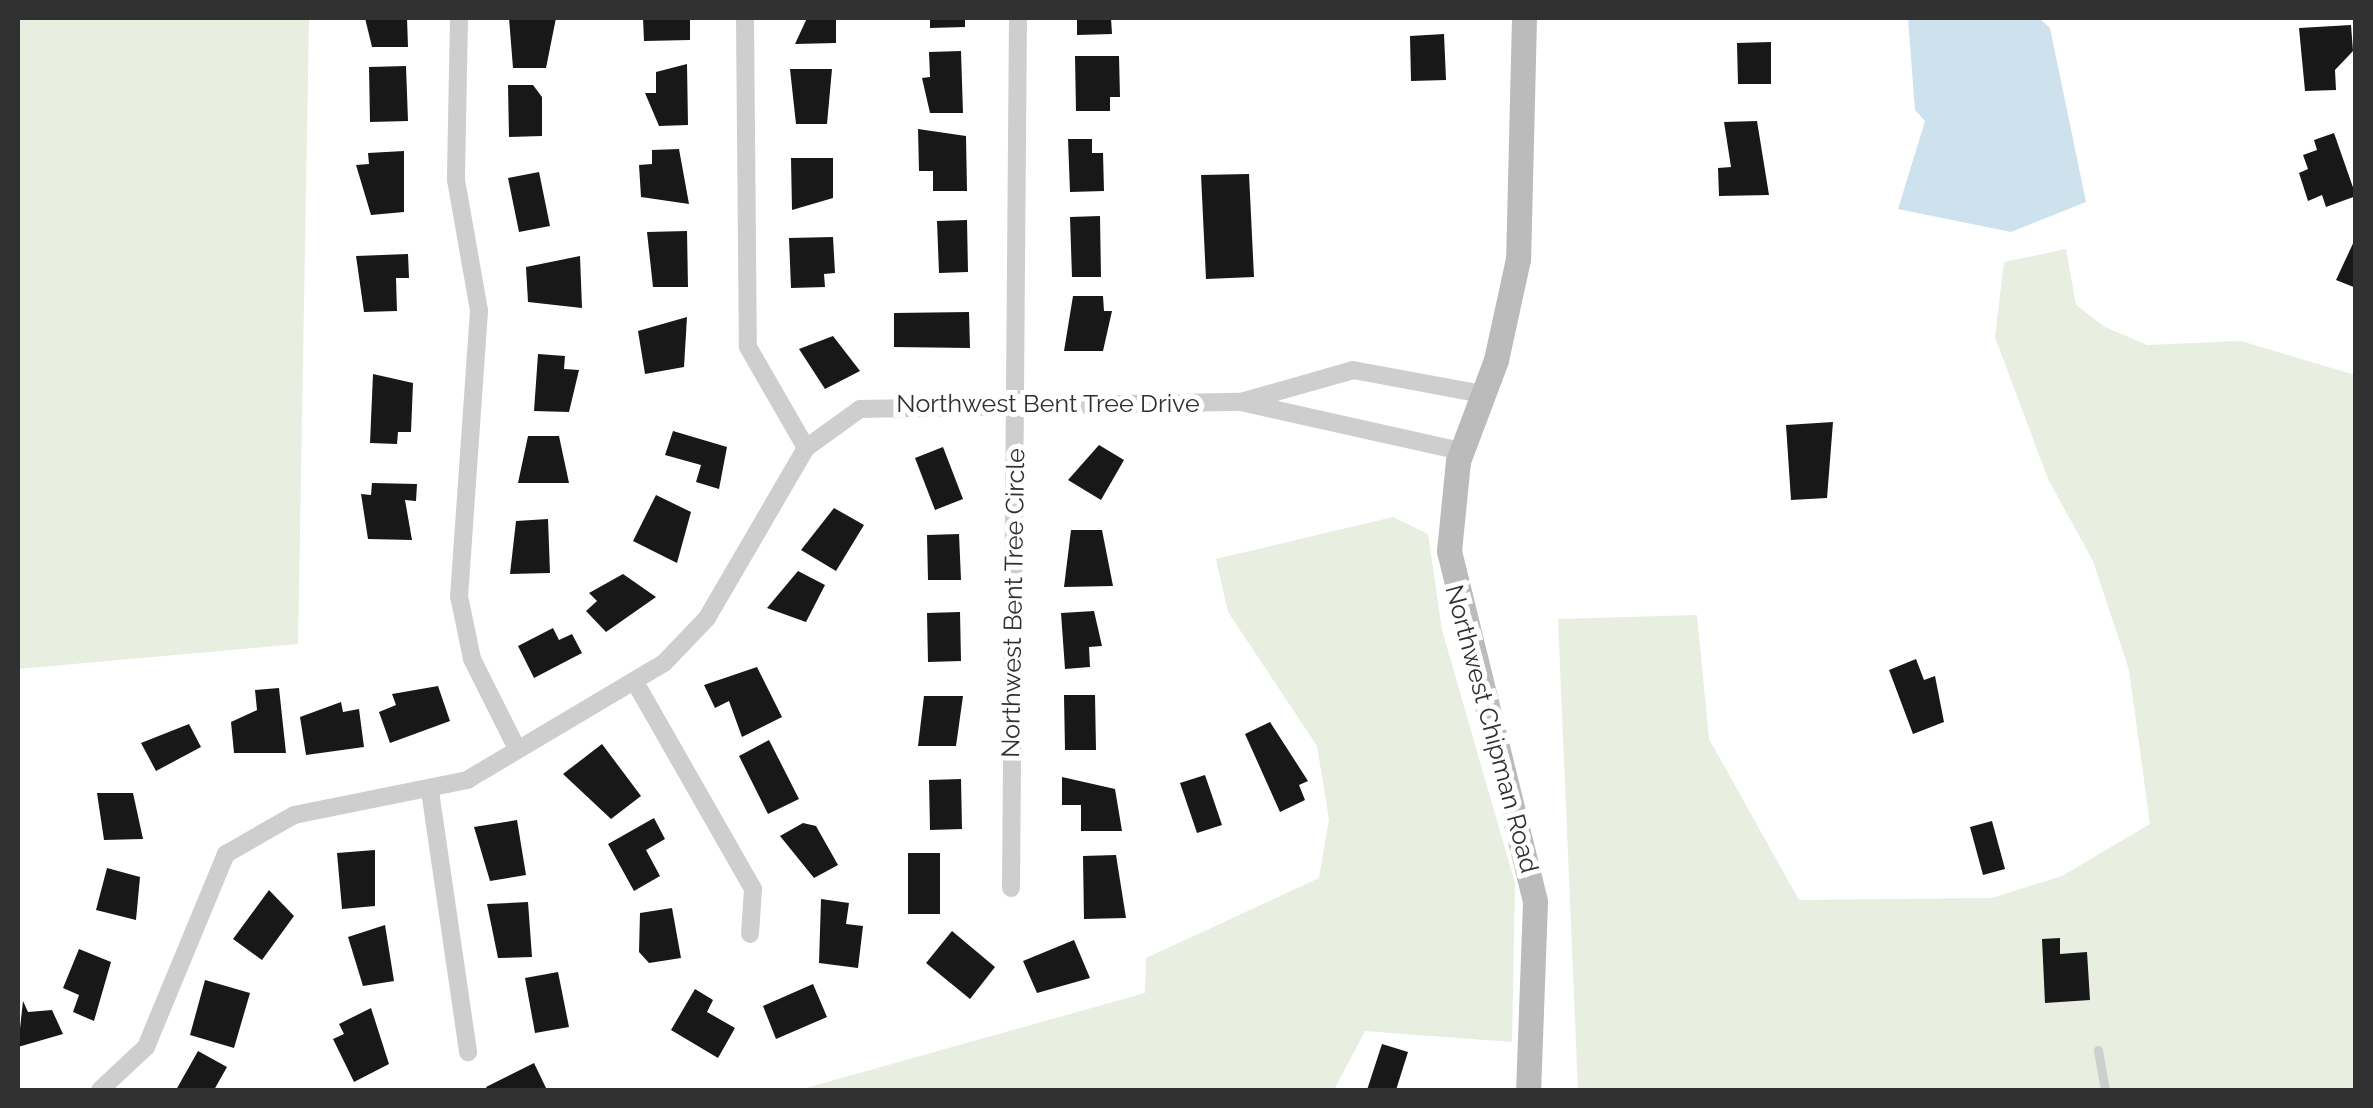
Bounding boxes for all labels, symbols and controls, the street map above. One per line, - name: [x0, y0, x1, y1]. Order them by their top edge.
- street label: Northwest Bent Tree Drive: [896, 388, 1200, 418]
- street label: Northwest Bent Tree Circle: [995, 447, 1031, 759]
- street label: Northwest Chipman Road: [1439, 582, 1545, 876]

